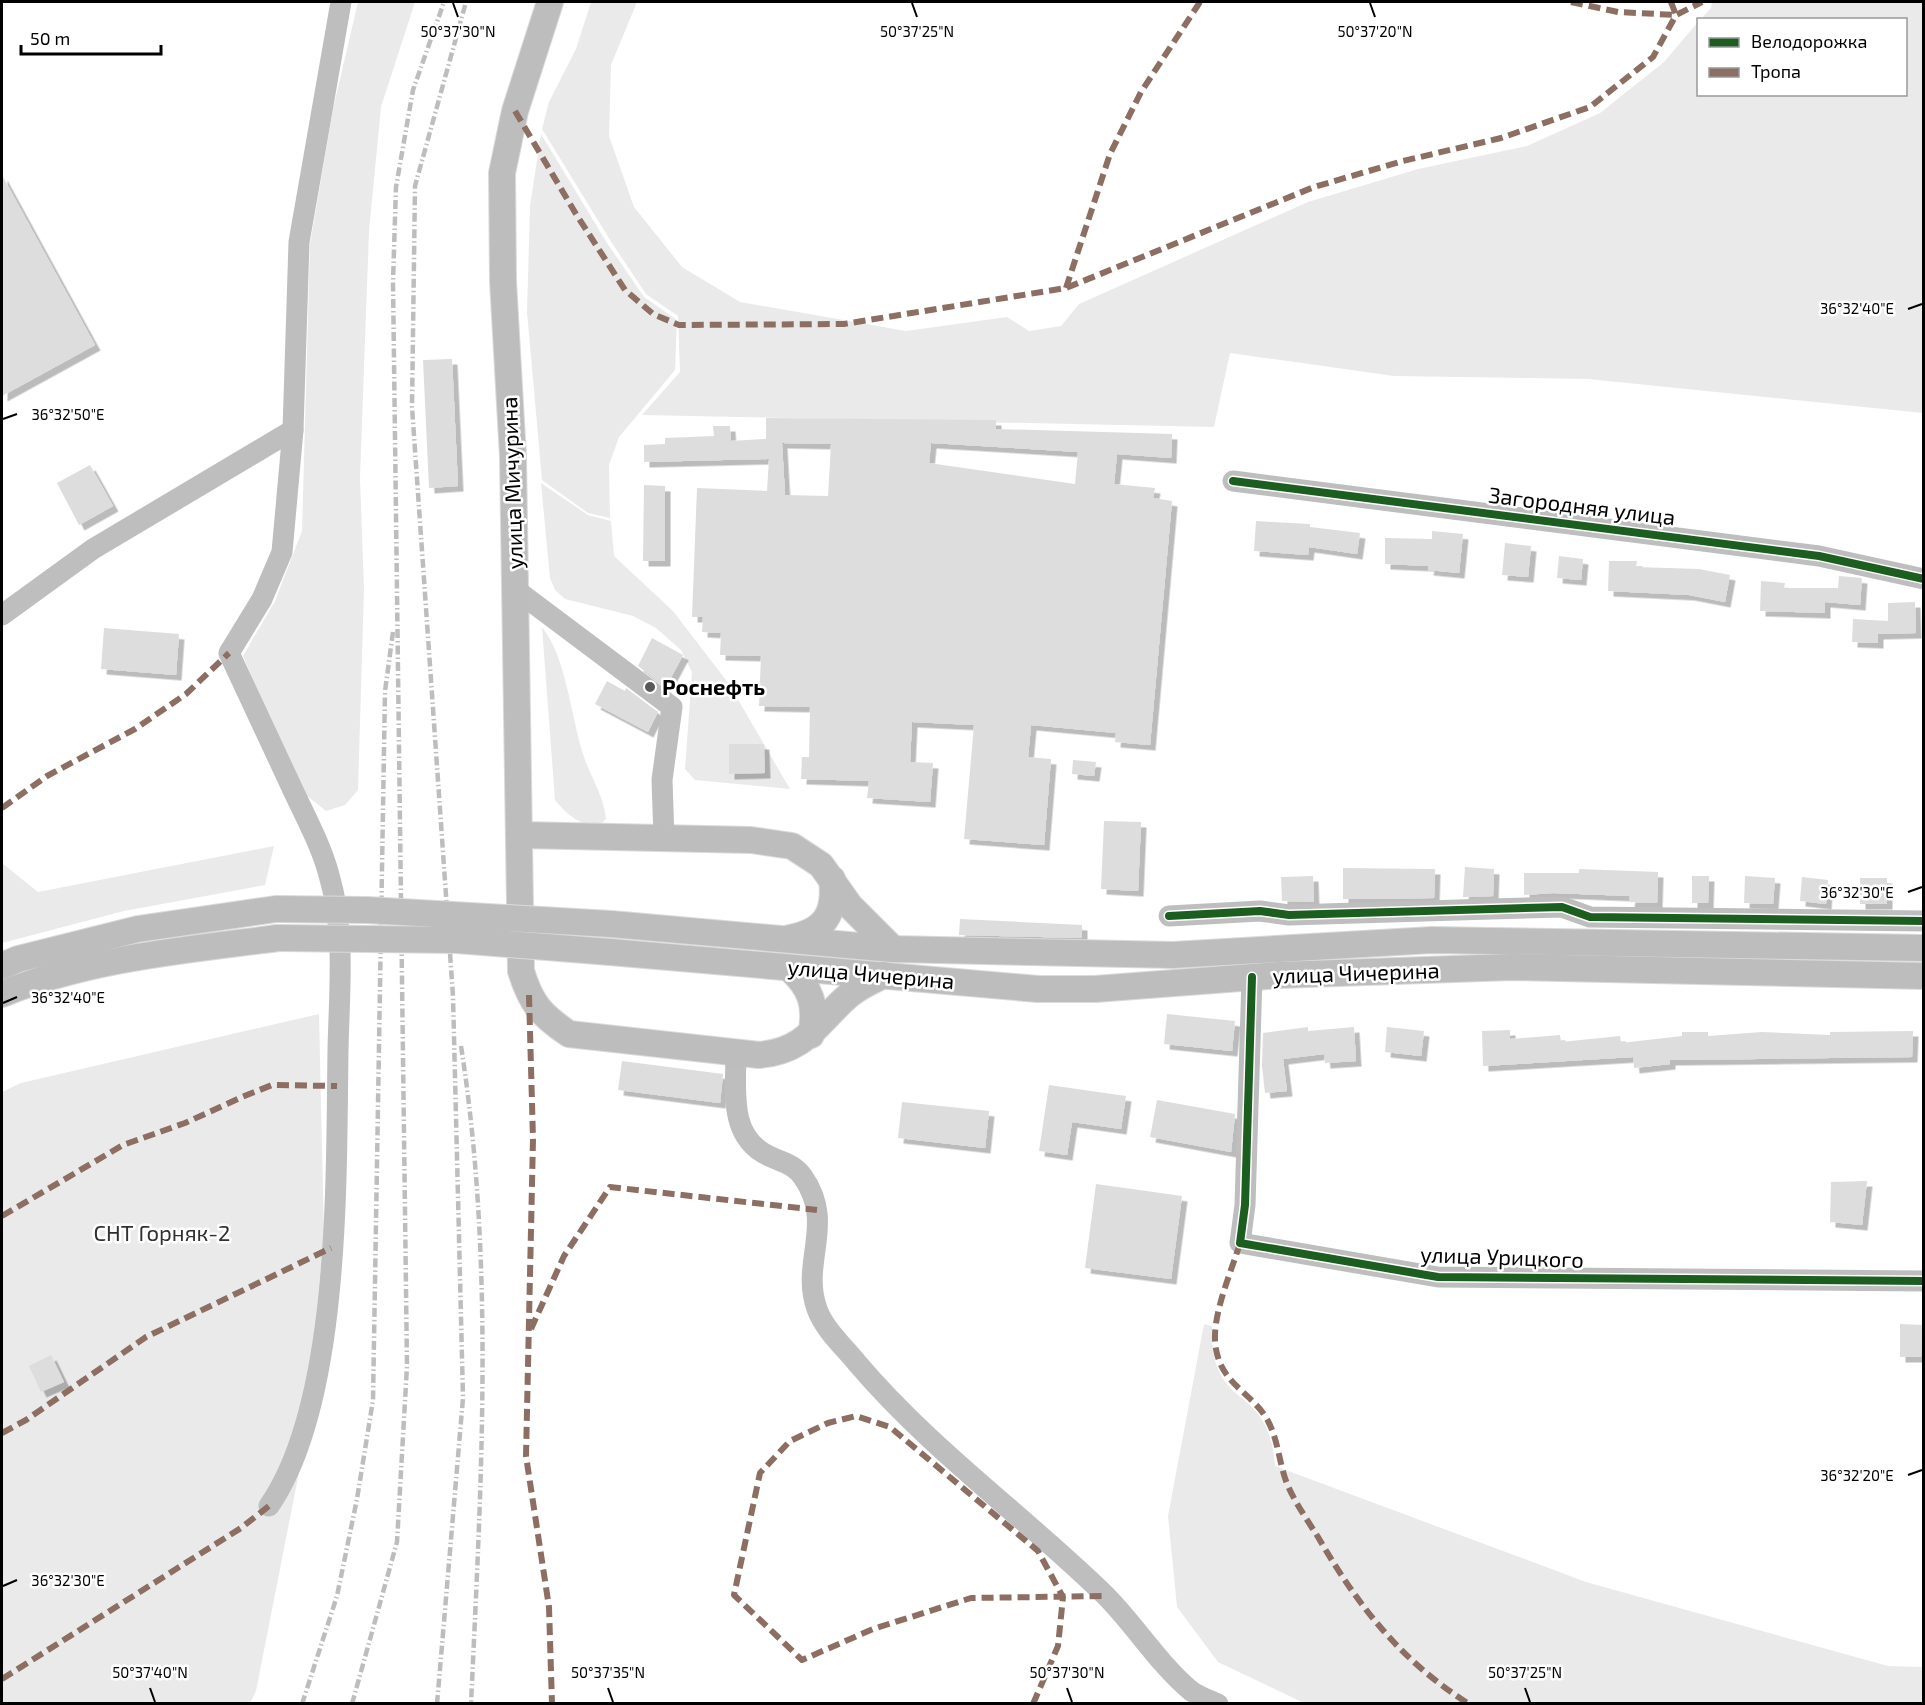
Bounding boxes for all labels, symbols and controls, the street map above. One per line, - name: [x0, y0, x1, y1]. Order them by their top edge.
- scale bar: [21, 18, 160, 56]
- legend: [1697, 18, 1907, 96]
- text: 50°37'30"N: [421, 22, 495, 40]
- text: 50°37'25"N: [880, 22, 954, 40]
- text: 50°37'20"N: [1337, 22, 1413, 40]
- text: 50 m: [30, 27, 70, 49]
- text: Велодорожка: [1751, 30, 1867, 52]
- text: Тропа: [1751, 60, 1801, 82]
- text: 36°32'40"E: [1820, 299, 1894, 317]
- street label: улица Мичурина: [495, 396, 528, 570]
- text: 36°32'50"E: [31, 405, 105, 423]
- street label: Загородняя улица: [1487, 481, 1677, 530]
- place label: Роснефть: [662, 673, 765, 699]
- marker: Роснефть: [643, 680, 657, 694]
- text: 36°32'30"E: [1820, 883, 1894, 901]
- street label: улица Чичерина: [787, 953, 956, 994]
- street label: улица Чичерина: [1272, 956, 1440, 989]
- text: 36°32'40"E: [31, 988, 105, 1006]
- park label: СНТ Горняк-2: [94, 1219, 230, 1245]
- street label: улица Урицкого: [1420, 1240, 1584, 1273]
- text: 36°32'20"E: [1820, 1466, 1894, 1484]
- text: 36°32'30"E: [31, 1571, 105, 1589]
- text: 50°37'40"N: [112, 1663, 188, 1681]
- text: 50°37'35"N: [571, 1663, 645, 1681]
- text: 50°37'30"N: [1030, 1663, 1104, 1681]
- text: 50°37'25"N: [1488, 1663, 1562, 1681]

